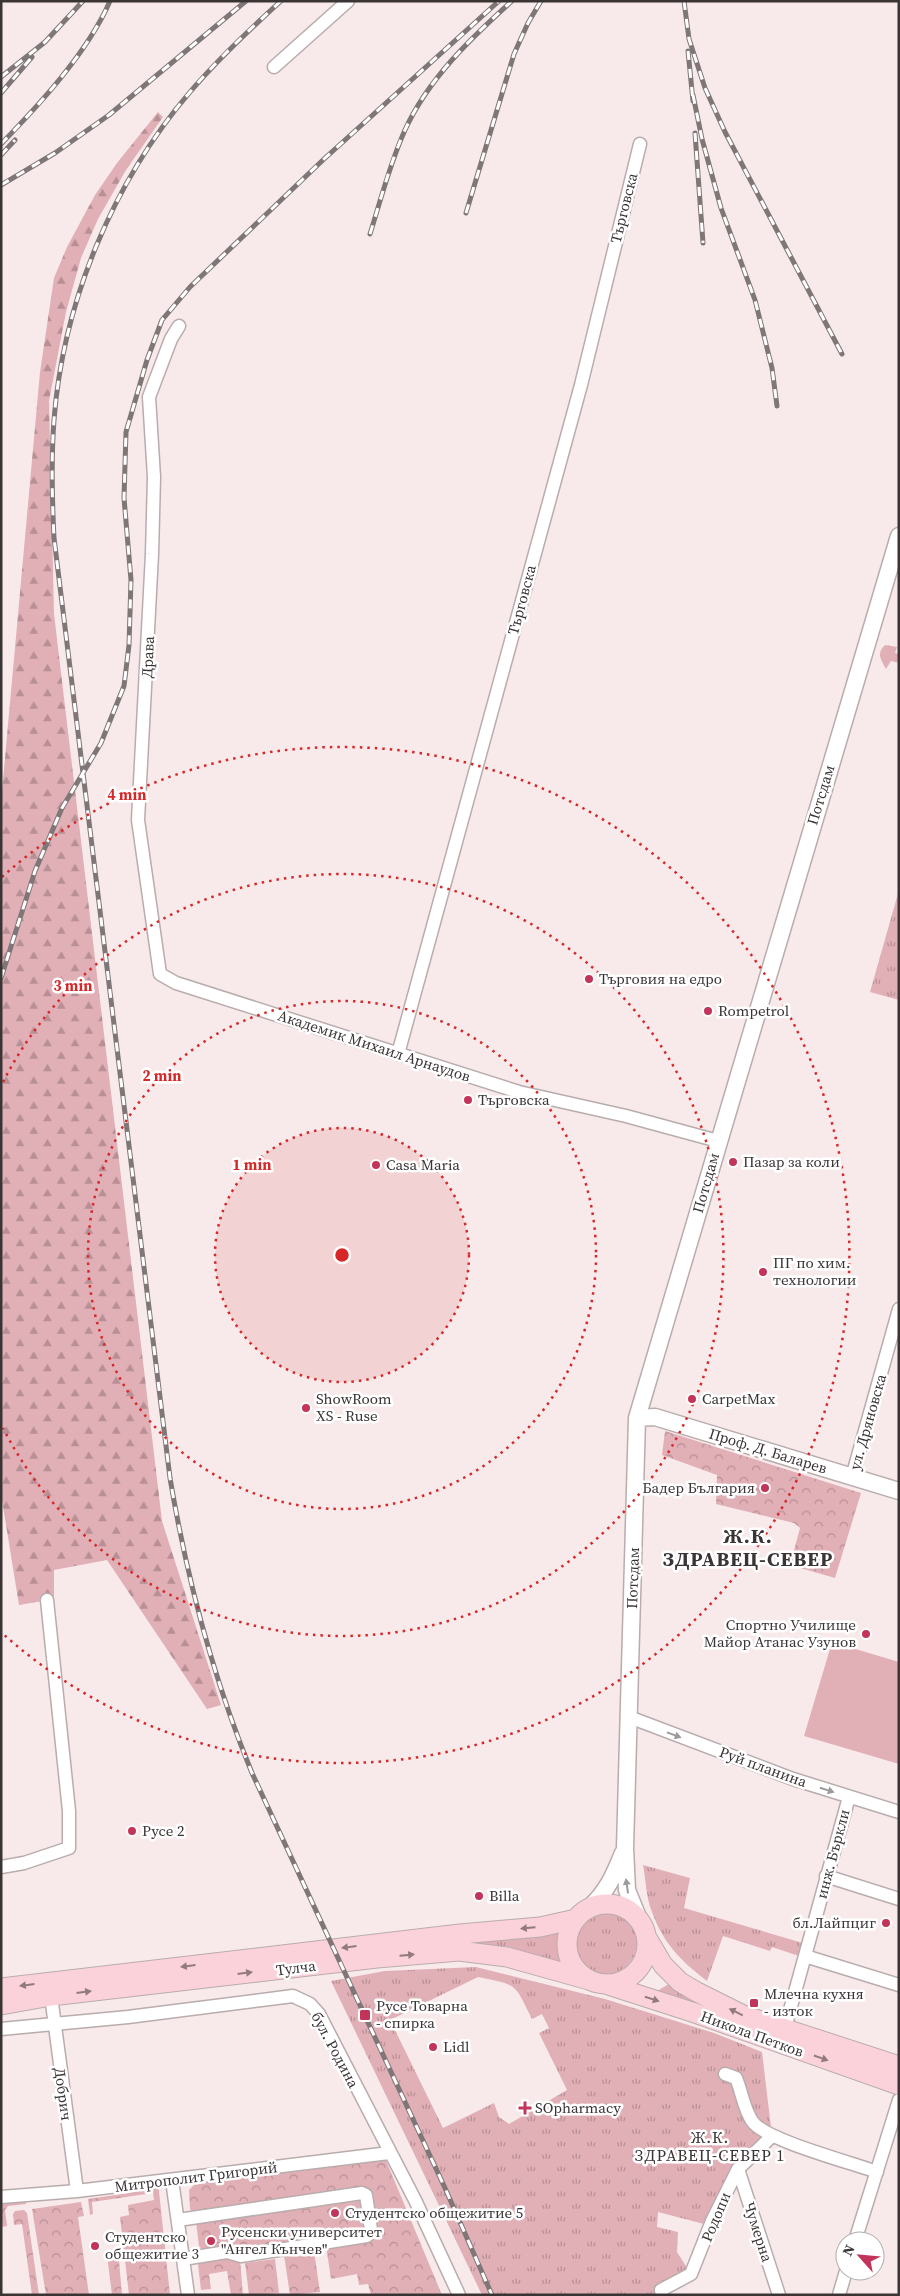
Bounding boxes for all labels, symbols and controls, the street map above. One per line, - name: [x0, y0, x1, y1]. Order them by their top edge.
- street label: Търговска: [605, 170, 642, 245]
- street label: Търговска: [502, 562, 541, 637]
- street label: Драва: [136, 635, 159, 678]
- street label: Потсдам: [801, 762, 840, 828]
- text: 4 min: [108, 784, 146, 805]
- place label: Търговия на едро: [599, 968, 722, 989]
- marker: Търговия на едро: [583, 973, 595, 985]
- text: 3 min: [54, 975, 92, 996]
- place label: Rompetrol: [718, 1000, 790, 1021]
- street label: Академик Михаил Арнаудов: [275, 1004, 473, 1087]
- marker: Rompetrol: [702, 1005, 714, 1017]
- text: 2 min: [143, 1065, 181, 1086]
- place label: Търговска: [478, 1089, 550, 1110]
- marker: Търговска: [462, 1094, 474, 1106]
- street label: Потсдам: [687, 1150, 724, 1215]
- place label: Пазар за коли: [743, 1151, 840, 1172]
- text: 1 min: [233, 1154, 271, 1175]
- place label: Casa Maria: [386, 1154, 460, 1175]
- marker: Пазар за коли: [727, 1156, 739, 1168]
- marker: Casa Maria: [370, 1159, 382, 1171]
- centre of rings: [333, 1246, 351, 1264]
- place label: ПГ по хим. технологии: [773, 1252, 857, 1290]
- marker: ПГ по хим. технологии: [757, 1266, 769, 1278]
- street label: ул. Дряновска: [844, 1371, 891, 1472]
- place label: ShowRoom XS - Ruse: [316, 1388, 392, 1426]
- place label: CarpetMax: [702, 1388, 776, 1409]
- marker: CarpetMax: [686, 1393, 698, 1405]
- marker: ShowRoom XS - Ruse: [300, 1402, 312, 1414]
- street label: Проф. Д. Баларев: [707, 1423, 830, 1479]
- place label: Бадер България: [642, 1477, 755, 1498]
- marker: Бадер България: [759, 1482, 771, 1494]
- district label: Ж.К. ЗДРАВЕЦ-СЕВЕР: [663, 1522, 833, 1573]
- street label: Потсдам: [621, 1547, 644, 1609]
- place label: Спортно Училище Майор Атанас Узунов: [704, 1614, 856, 1652]
- marker: Спортно Училище Майор Атанас Узунов: [860, 1628, 872, 1640]
- one-way arrow: [667, 1731, 682, 1739]
- street label: Руй планина: [716, 1741, 810, 1792]
- one-way arrow: [820, 1786, 835, 1794]
- street label: инж. Бъркли: [810, 1806, 855, 1901]
- place label: Русе 2: [142, 1820, 184, 1841]
- marker: Русе 2: [126, 1825, 138, 1837]
- one-way arrow: [623, 1878, 631, 1894]
- place label: Billa: [489, 1885, 520, 1906]
- marker: Billa: [473, 1890, 485, 1902]
- place label: бл.Лайпциг: [793, 1912, 876, 1933]
- marker: бл.Лайпциг: [880, 1917, 892, 1929]
- one-way arrow: [520, 1924, 536, 1932]
- one-way arrow: [341, 1943, 357, 1951]
- one-way arrow: [399, 1951, 415, 1959]
- street label: Тулча: [275, 1955, 317, 1980]
- one-way arrow: [180, 1962, 196, 1970]
- one-way arrow: [238, 1969, 254, 1977]
- one-way arrow: [18, 1981, 34, 1989]
- place label: Млечна кухня - изток: [764, 1983, 864, 2021]
- one-way arrow: [76, 1988, 92, 1996]
- place label: Русе Товарна - спирка: [376, 1995, 468, 2033]
- one-way arrow: [644, 1996, 659, 2003]
- marker: Млечна кухня - изток: [748, 1997, 760, 2009]
- street label: Никола Петков: [698, 2005, 807, 2062]
- one-way arrow: [729, 2007, 744, 2016]
- street label: бул. Родина: [307, 2008, 364, 2092]
- marker: Русе Товарна - спирка: [358, 2008, 372, 2022]
- place label: Lidl: [443, 2036, 470, 2057]
- marker: Lidl: [427, 2041, 439, 2053]
- one-way arrow: [814, 2055, 829, 2063]
- street label: Добрич: [49, 2066, 78, 2122]
- place label: SOpharmacy: [535, 2097, 621, 2118]
- marker: SOpharmacy: [519, 2102, 531, 2114]
- district label: Ж.К. ЗДРАВЕЦ-СЕВЕР 1: [635, 2126, 785, 2166]
- street label: Митрополит Григорий: [113, 2156, 279, 2197]
- street label: Родопи: [696, 2188, 736, 2245]
- street label: Чумерна: [739, 2199, 778, 2265]
- place label: Студентско общежитие 5: [345, 2202, 523, 2223]
- marker: Студентско общежитие 5: [329, 2207, 341, 2219]
- place label: Русенски университет "Ангел Кънчев": [221, 2221, 382, 2259]
- place label: Студентско общежитие 3: [105, 2226, 199, 2264]
- north arrow: [835, 2231, 885, 2281]
- marker: Русенски университет "Ангел Кънчев": [205, 2235, 217, 2247]
- marker: Студентско общежитие 3: [89, 2240, 101, 2252]
- text: N: [837, 2241, 860, 2259]

